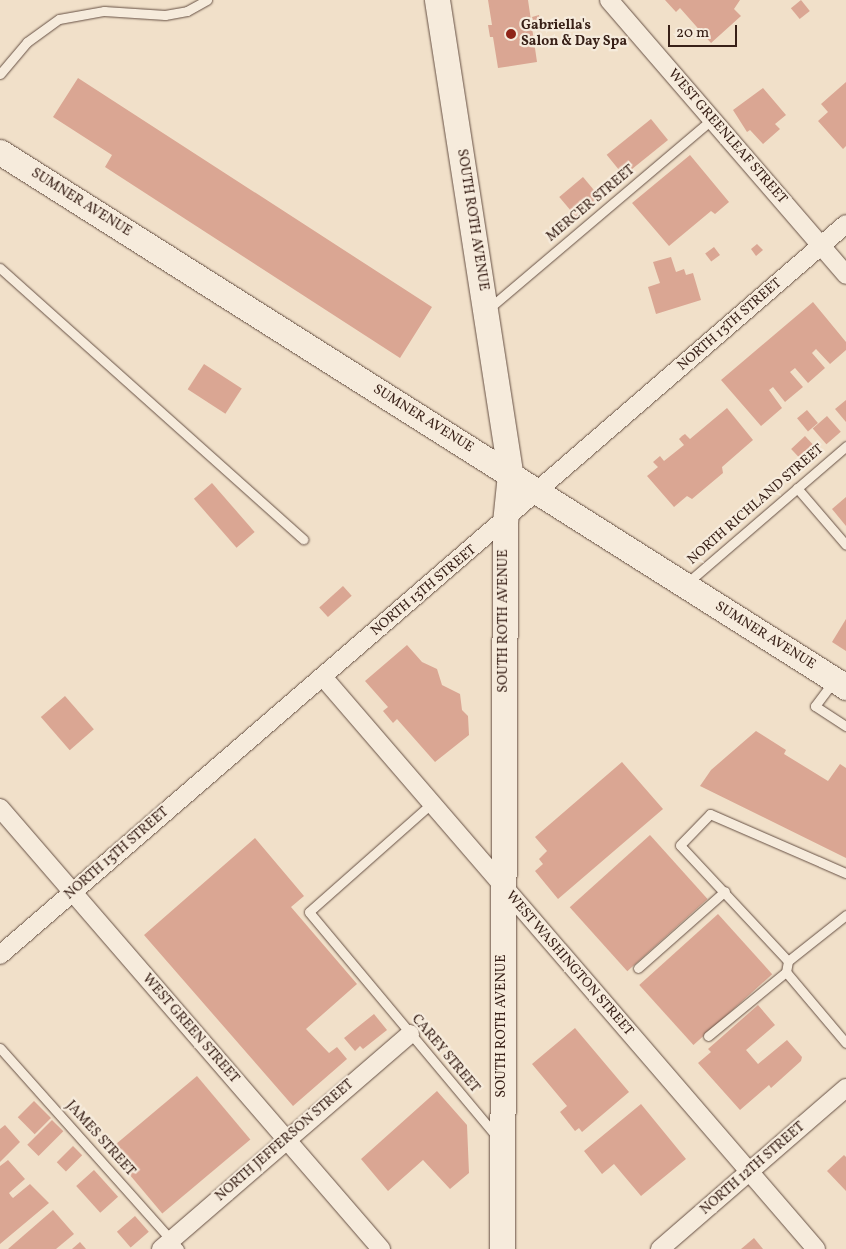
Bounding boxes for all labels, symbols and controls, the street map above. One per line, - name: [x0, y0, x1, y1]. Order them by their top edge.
- scale bar: [671, 15, 740, 47]
- place label: Gabriella's Salon & Day Spa: [521, 18, 627, 50]
- text: 20 m: [676, 23, 709, 44]
- marker: Gabriella's Salon & Day Spa: [505, 28, 517, 40]
- street label: WEST GREENLEAF STREET: [664, 66, 790, 208]
- street label: SOUTH ROTH AVENUE: [452, 148, 492, 292]
- street label: MERCER STREET: [543, 162, 639, 246]
- street label: SUMNER AVENUE: [28, 165, 134, 241]
- street label: NORTH 13TH STREET: [674, 275, 786, 375]
- street label: SUMNER AVENUE: [370, 381, 476, 457]
- street label: NORTH RICHLAND STREET: [684, 441, 828, 569]
- street label: NORTH 13TH STREET: [368, 542, 480, 640]
- street label: SOUTH ROTH AVENUE: [496, 549, 512, 693]
- street label: SUMNER AVENUE: [712, 598, 818, 674]
- street label: NORTH 13TH STREET: [61, 804, 173, 904]
- street label: WEST WASHINGTON STREET: [501, 888, 637, 1040]
- street label: SOUTH ROTH AVENUE: [494, 954, 510, 1098]
- street label: WEST GREEN STREET: [138, 971, 242, 1087]
- street label: CAREY STREET: [407, 1011, 483, 1097]
- street label: NORTH JEFFERSON STREET: [212, 1076, 358, 1206]
- street label: JAMES STREET: [62, 1098, 138, 1180]
- street label: NORTH 12TH STREET: [697, 1119, 809, 1219]

